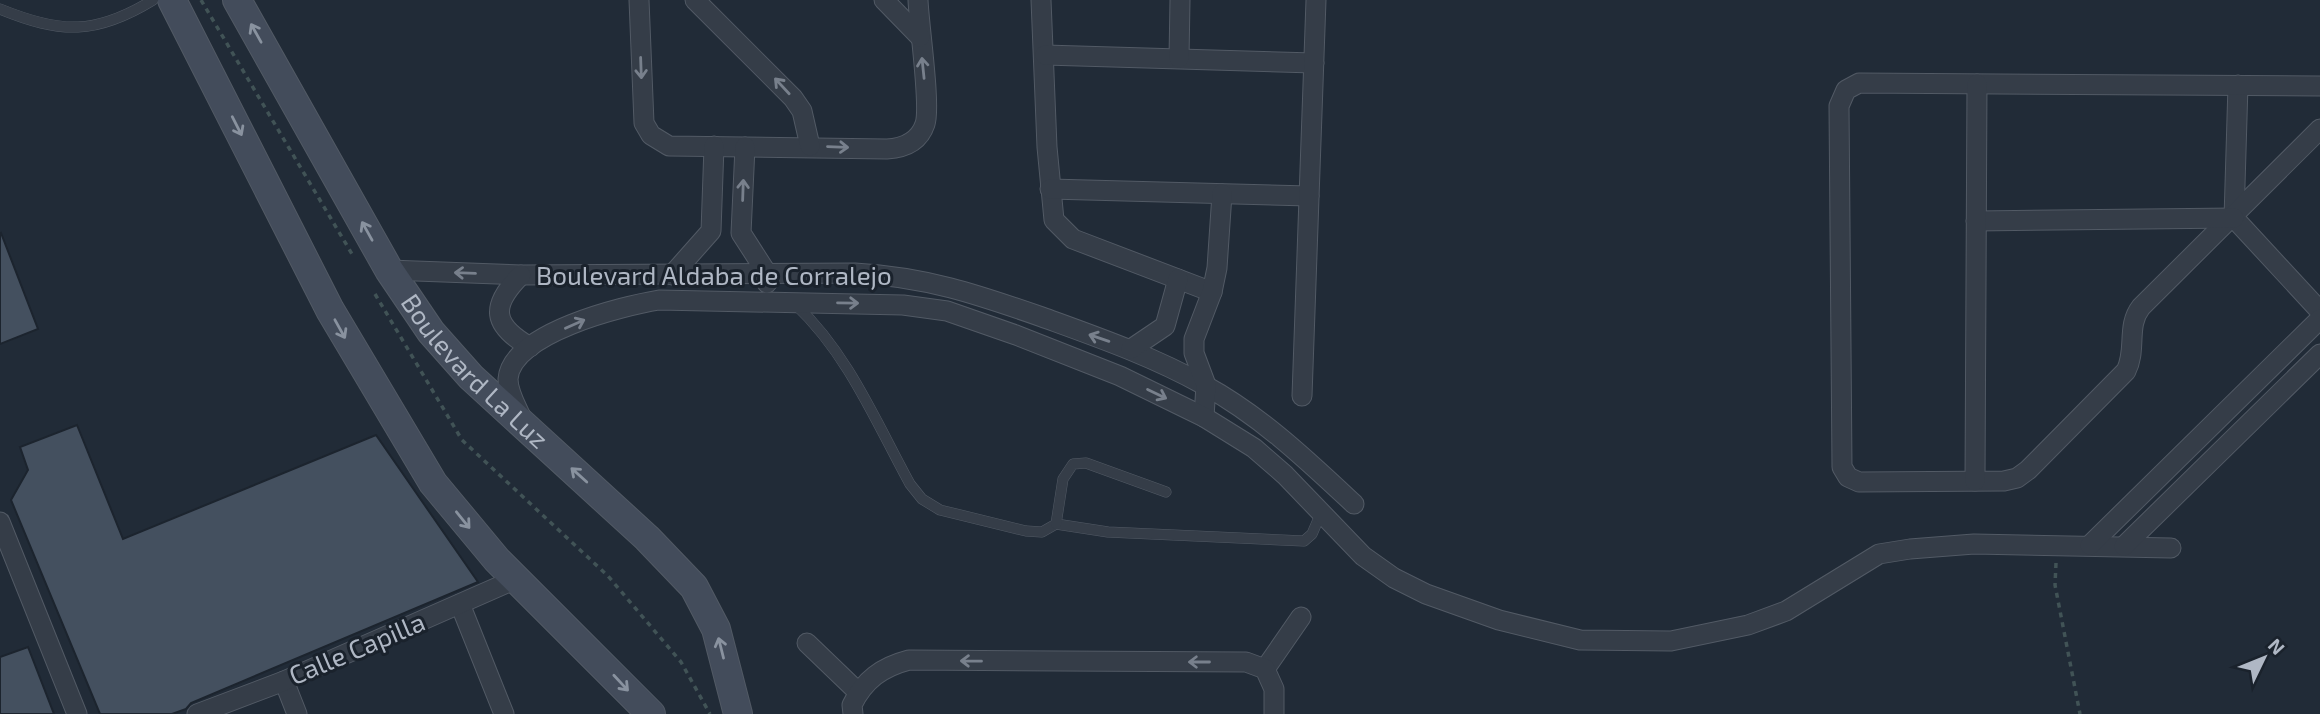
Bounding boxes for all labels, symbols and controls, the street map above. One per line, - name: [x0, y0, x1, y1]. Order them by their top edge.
- one-way arrow: [249, 23, 262, 44]
- one-way arrow: [635, 56, 648, 79]
- one-way arrow: [916, 57, 929, 80]
- one-way arrow: [774, 77, 790, 95]
- one-way arrow: [230, 115, 244, 136]
- one-way arrow: [826, 141, 849, 154]
- one-way arrow: [737, 179, 750, 202]
- one-way arrow: [360, 222, 374, 242]
- street label: Boulevard Aldaba de Corralejo: [536, 259, 892, 290]
- one-way arrow: [454, 267, 477, 280]
- street label: Boulevard La Luz: [396, 287, 555, 454]
- one-way arrow: [836, 296, 859, 310]
- one-way arrow: [564, 317, 585, 330]
- one-way arrow: [333, 318, 347, 338]
- one-way arrow: [1088, 331, 1110, 344]
- one-way arrow: [1146, 388, 1167, 402]
- one-way arrow: [570, 467, 588, 483]
- one-way arrow: [455, 511, 470, 529]
- street label: Calle Capilla: [284, 605, 429, 690]
- north arrow: [2229, 623, 2299, 693]
- text: N: [2264, 633, 2290, 659]
- one-way arrow: [714, 637, 727, 660]
- one-way arrow: [960, 654, 983, 667]
- one-way arrow: [1187, 655, 1210, 669]
- one-way arrow: [613, 674, 629, 692]

